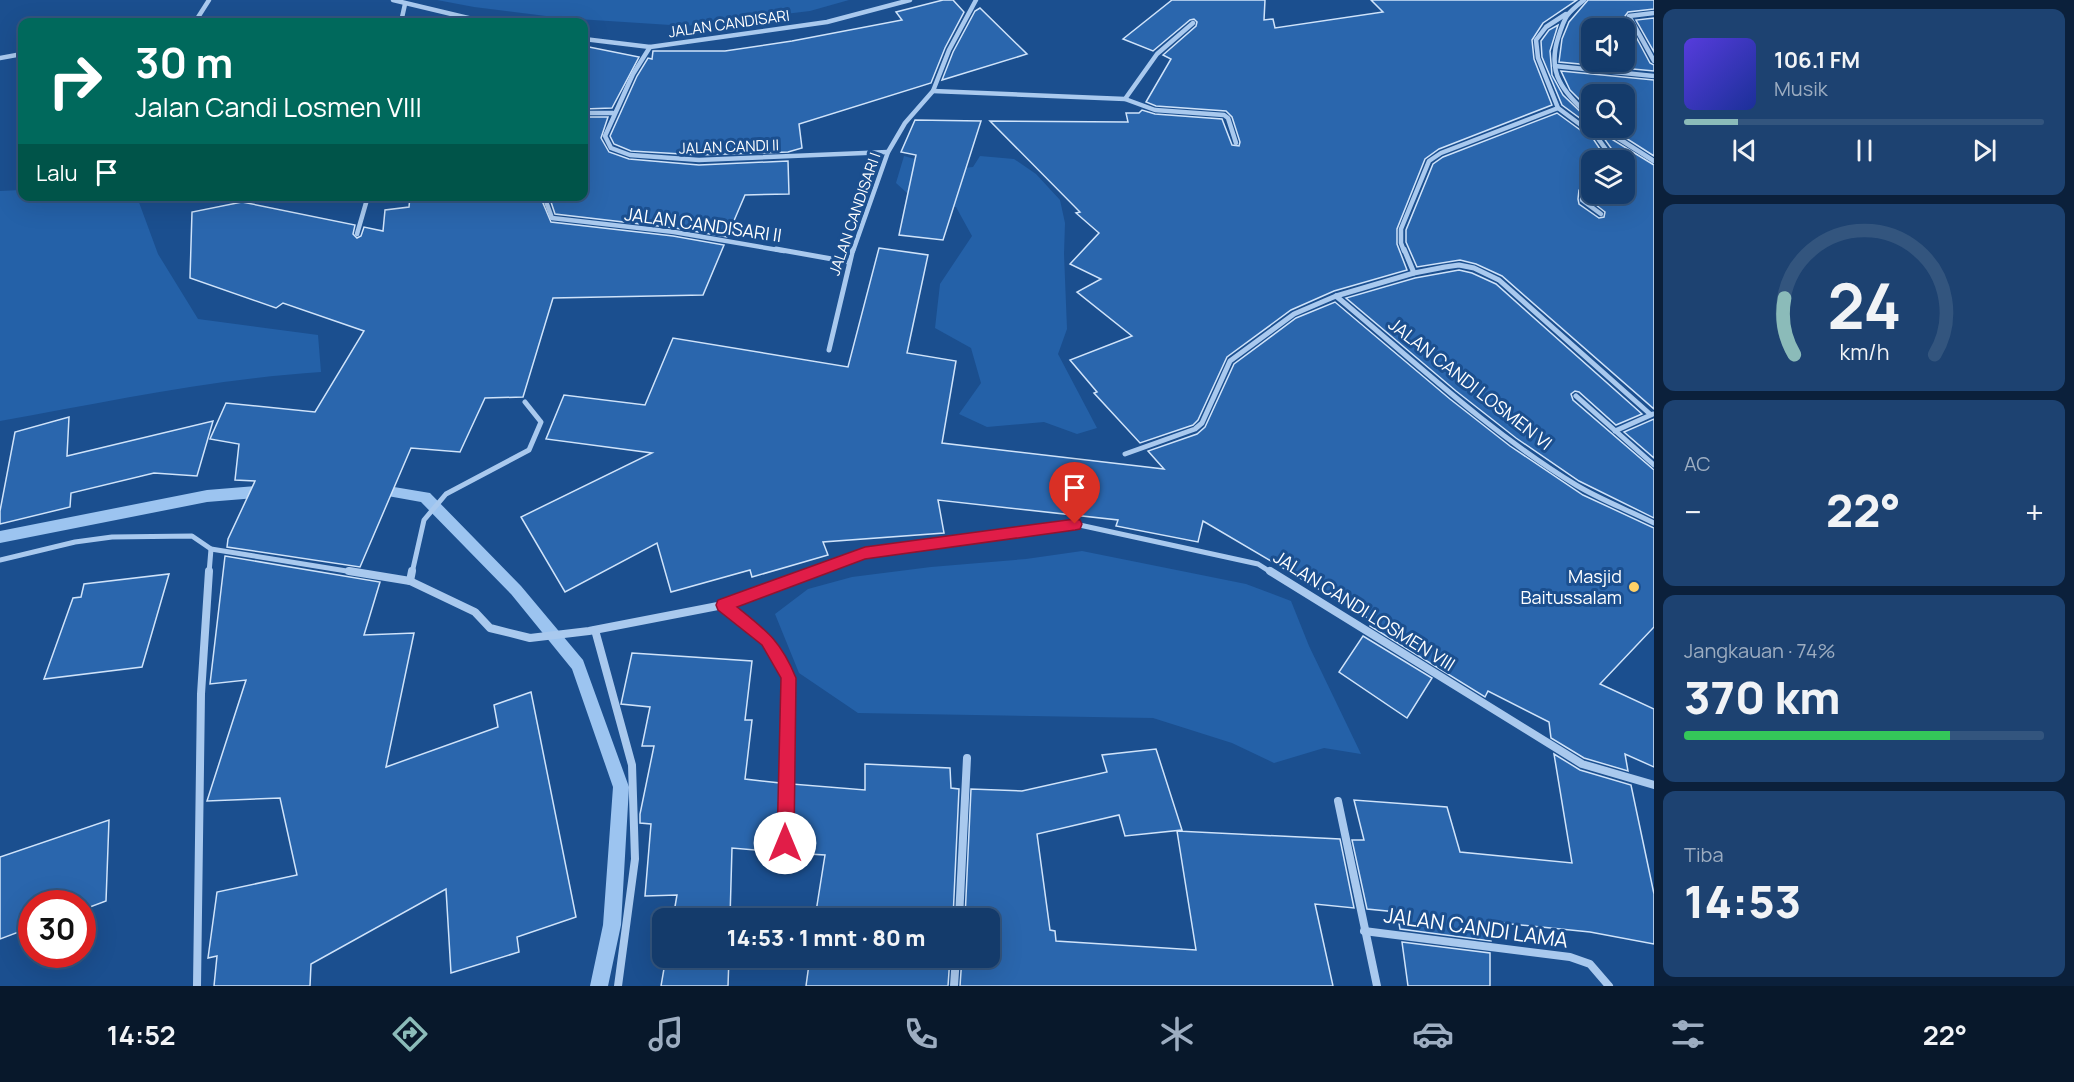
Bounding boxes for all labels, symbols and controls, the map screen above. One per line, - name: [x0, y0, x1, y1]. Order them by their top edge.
- street label: JALAN CANDISARI: [667, 5, 791, 42]
- map controls: [1581, 18, 1635, 204]
- button: sound: [1581, 18, 1635, 72]
- text: 30 m: [135, 33, 233, 91]
- icon: right: [36, 42, 114, 120]
- text: 106.1 FM: [1774, 45, 1860, 75]
- text: Musik: [1774, 75, 1828, 102]
- button: search: [1581, 84, 1635, 138]
- text: Jalan Candi Losmen VIII: [135, 88, 422, 125]
- street label: JALAN CANDI II: [678, 134, 780, 159]
- icon: previous: [1728, 134, 1761, 167]
- icon: pause: [1848, 134, 1881, 167]
- icon: next: [1968, 134, 2001, 167]
- street label: JALAN CANDISARI I: [824, 150, 885, 278]
- button: layers: [1581, 150, 1635, 204]
- icon: arrive: [90, 156, 123, 189]
- text: Lalu: [36, 158, 78, 188]
- street label: JALAN CANDISARI II: [623, 201, 783, 247]
- text: 24: [1827, 262, 1901, 348]
- street label: JALAN CANDI LOSMEN VI: [1384, 312, 1557, 455]
- text: km/h: [1839, 337, 1889, 366]
- text: AC: [1684, 450, 1711, 477]
- pin: [1049, 462, 1100, 524]
- icon: arrive: [1058, 471, 1091, 504]
- text: 22°: [1826, 479, 1901, 541]
- text: −: [1684, 489, 1702, 534]
- text: +: [2025, 489, 2044, 534]
- street label: JALAN CANDI LOSMEN VIII: [1269, 544, 1460, 676]
- place label: Masjid Baitussalam: [1520, 564, 1622, 609]
- marker: Masjid Baitussalam: [1627, 580, 1641, 594]
- text: Jangkauan · 74%: [1684, 637, 1836, 664]
- text: 370 km: [1684, 666, 1840, 728]
- position arrow: [753, 811, 817, 875]
- text: Tiba: [1684, 841, 1724, 868]
- text: 14:53: [1684, 870, 1801, 932]
- speed limit sign: 30: [18, 890, 96, 968]
- street label: JALAN CANDI LAMA: [1382, 900, 1570, 954]
- text: 14:53 · 1 mnt · 80 m: [727, 923, 925, 953]
- icon: directions: [389, 1013, 431, 1055]
- icon: music: [645, 1013, 687, 1055]
- icon: phone: [900, 1013, 942, 1055]
- icon: climate: [1156, 1013, 1198, 1055]
- icon: car: [1412, 1013, 1454, 1055]
- icon: filters: [1667, 1013, 1709, 1055]
- text: 14:52: [107, 1016, 176, 1053]
- text: 22°: [1923, 1016, 1967, 1053]

